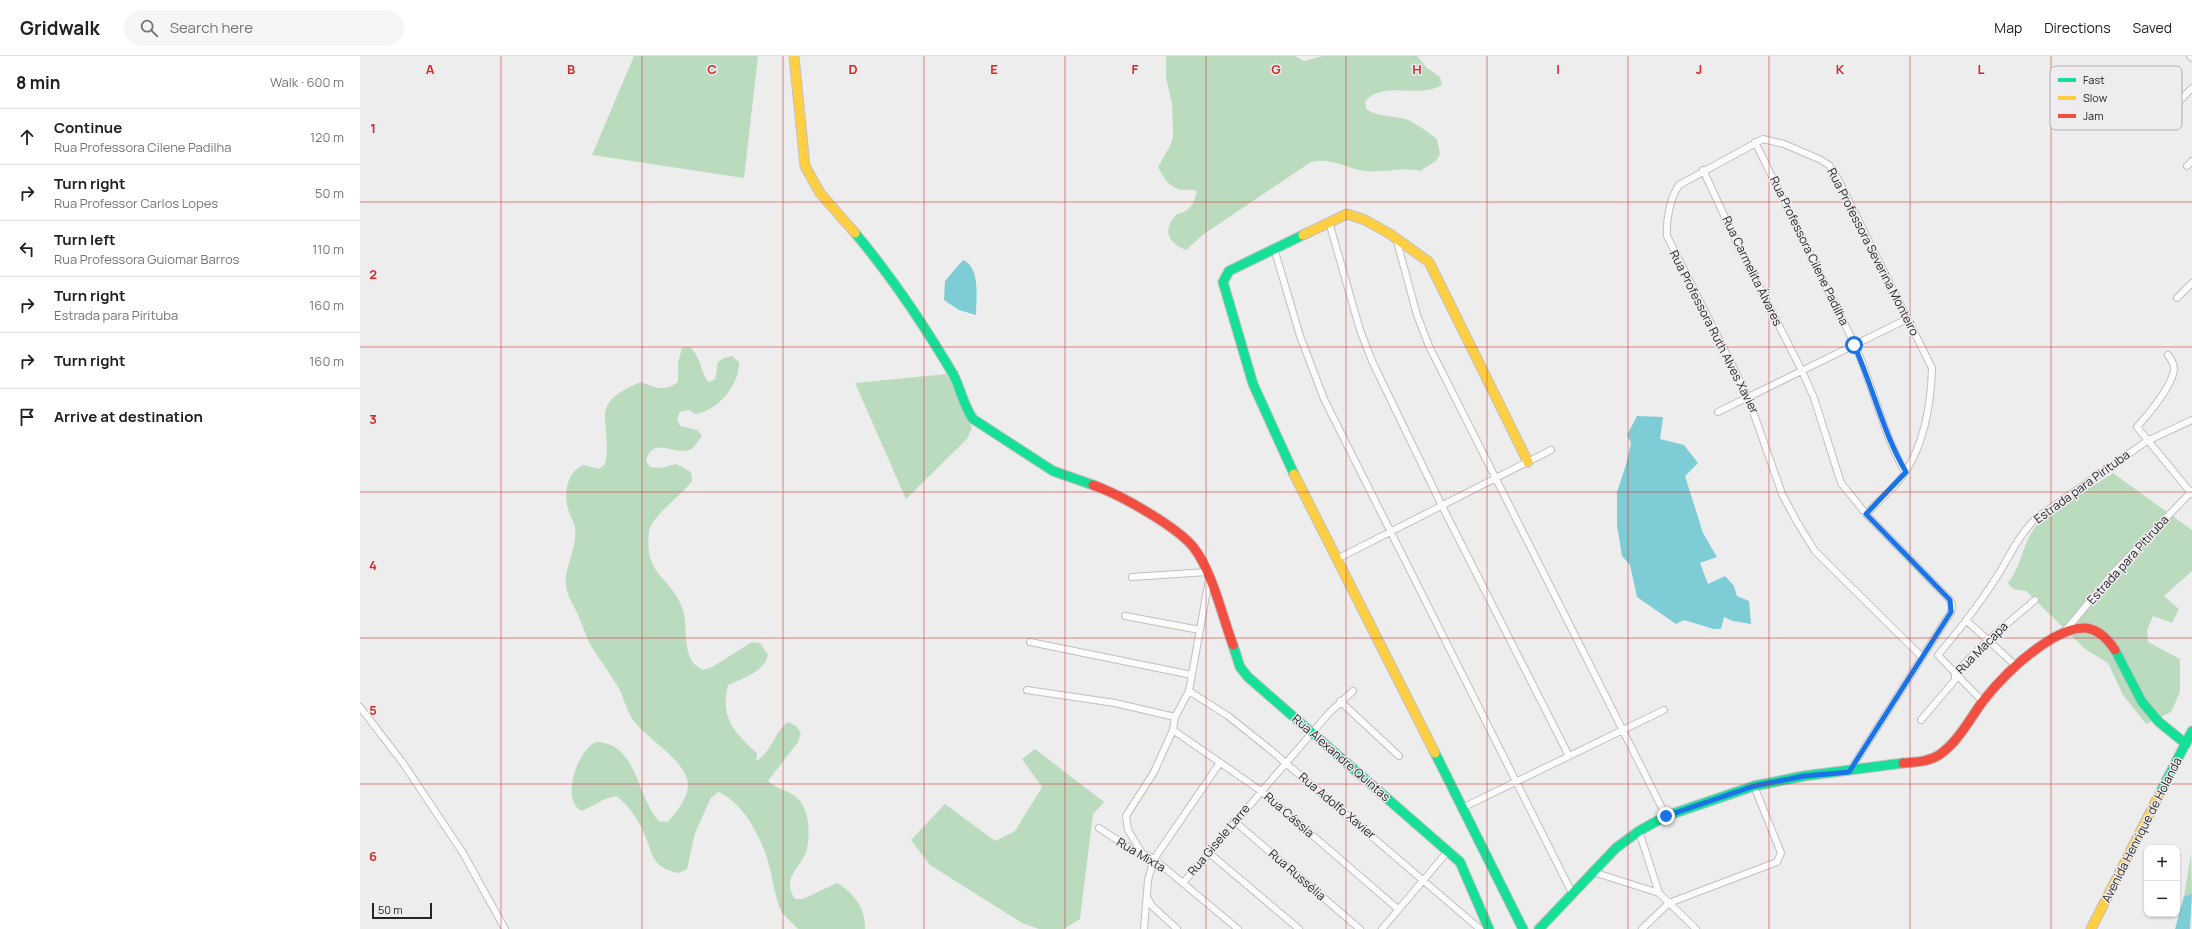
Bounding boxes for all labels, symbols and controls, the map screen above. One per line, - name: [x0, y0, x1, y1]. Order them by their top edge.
- search box: [124, 10, 404, 46]
- text: Gridwalk: [20, 15, 100, 41]
- icon: search: [138, 17, 160, 39]
- text: Search here: [170, 17, 253, 38]
- text: Map: [1994, 18, 2022, 37]
- text: Directions: [2044, 18, 2111, 37]
- text: Saved: [2133, 18, 2172, 37]
- text: A: [426, 60, 435, 78]
- text: B: [567, 60, 575, 78]
- text: C: [707, 60, 717, 78]
- text: D: [848, 60, 858, 78]
- text: E: [990, 60, 998, 78]
- text: F: [1132, 60, 1139, 78]
- text: G: [1271, 60, 1281, 78]
- text: H: [1412, 60, 1422, 78]
- text: I: [1556, 60, 1560, 78]
- text: J: [1696, 60, 1702, 78]
- text: K: [1836, 60, 1845, 78]
- text: L: [1978, 60, 1985, 78]
- legend: [2050, 66, 2182, 130]
- text: 8 min: [16, 71, 61, 94]
- text: Fast: [2083, 72, 2105, 87]
- text: Walk · 600 m: [270, 73, 344, 91]
- text: Slow: [2083, 90, 2108, 105]
- text: Jam: [2083, 108, 2104, 123]
- text: Continue: [54, 117, 122, 138]
- text: 1: [370, 119, 376, 137]
- icon: ahead: [16, 126, 38, 148]
- text: 120 m: [310, 128, 344, 146]
- text: Rua Professora Cilene Padilha: [54, 138, 232, 156]
- street label: Rua Professora Severina Monteiro: [1824, 165, 1923, 339]
- text: Turn right: [54, 173, 125, 194]
- street label: Rua Professora Cilene Padilha: [1766, 173, 1853, 328]
- icon: right: [16, 182, 38, 204]
- text: 50 m: [315, 184, 344, 202]
- text: Rua Professor Carlos Lopes: [54, 194, 218, 212]
- street label: Rua Carmelita Álvares: [1718, 213, 1786, 329]
- text: Turn left: [54, 229, 116, 250]
- icon: left: [16, 238, 38, 260]
- text: 110 m: [312, 240, 344, 258]
- street label: Rua Professora Ruth Alves Xavier: [1666, 247, 1763, 417]
- text: Rua Professora Guiomar Barros: [54, 250, 239, 268]
- text: 2: [369, 265, 377, 283]
- text: Turn right: [54, 285, 125, 306]
- icon: right: [16, 294, 38, 316]
- text: 160 m: [309, 296, 344, 314]
- text: Estrada para Pirituba: [54, 306, 178, 324]
- route start: [1845, 336, 1863, 354]
- icon: right: [16, 350, 38, 372]
- text: Turn right: [54, 350, 125, 371]
- text: 160 m: [309, 352, 344, 370]
- icon: arrive: [16, 406, 38, 428]
- text: Arrive at destination: [54, 406, 203, 427]
- text: 3: [369, 410, 377, 428]
- street label: Estrada para Pirituba: [2030, 446, 2133, 527]
- street label: Estrada para Pitiruba: [2083, 511, 2172, 608]
- text: 4: [369, 556, 377, 574]
- street label: Rua Macapa: [1952, 618, 2012, 678]
- text: 5: [369, 701, 377, 719]
- street label: Rua Alexandre Quintas: [1289, 710, 1394, 805]
- street label: Avenida Henrique de Holanda: [2097, 754, 2186, 905]
- street label: Rua Adolfo Xavier: [1295, 768, 1380, 843]
- street label: Rua Cássia: [1261, 788, 1318, 841]
- street label: Rua Gisele Larre: [1184, 800, 1254, 879]
- route end: [1657, 807, 1675, 825]
- street label: Rua Mixta: [1114, 833, 1169, 876]
- street label: Rua Russélia: [1265, 845, 1329, 904]
- map controls: [2144, 845, 2180, 917]
- button: +: [2144, 845, 2180, 881]
- text: 6: [369, 847, 377, 865]
- button: −: [2144, 881, 2180, 917]
- scale bar: [372, 901, 432, 920]
- text: 50 m: [378, 902, 403, 917]

